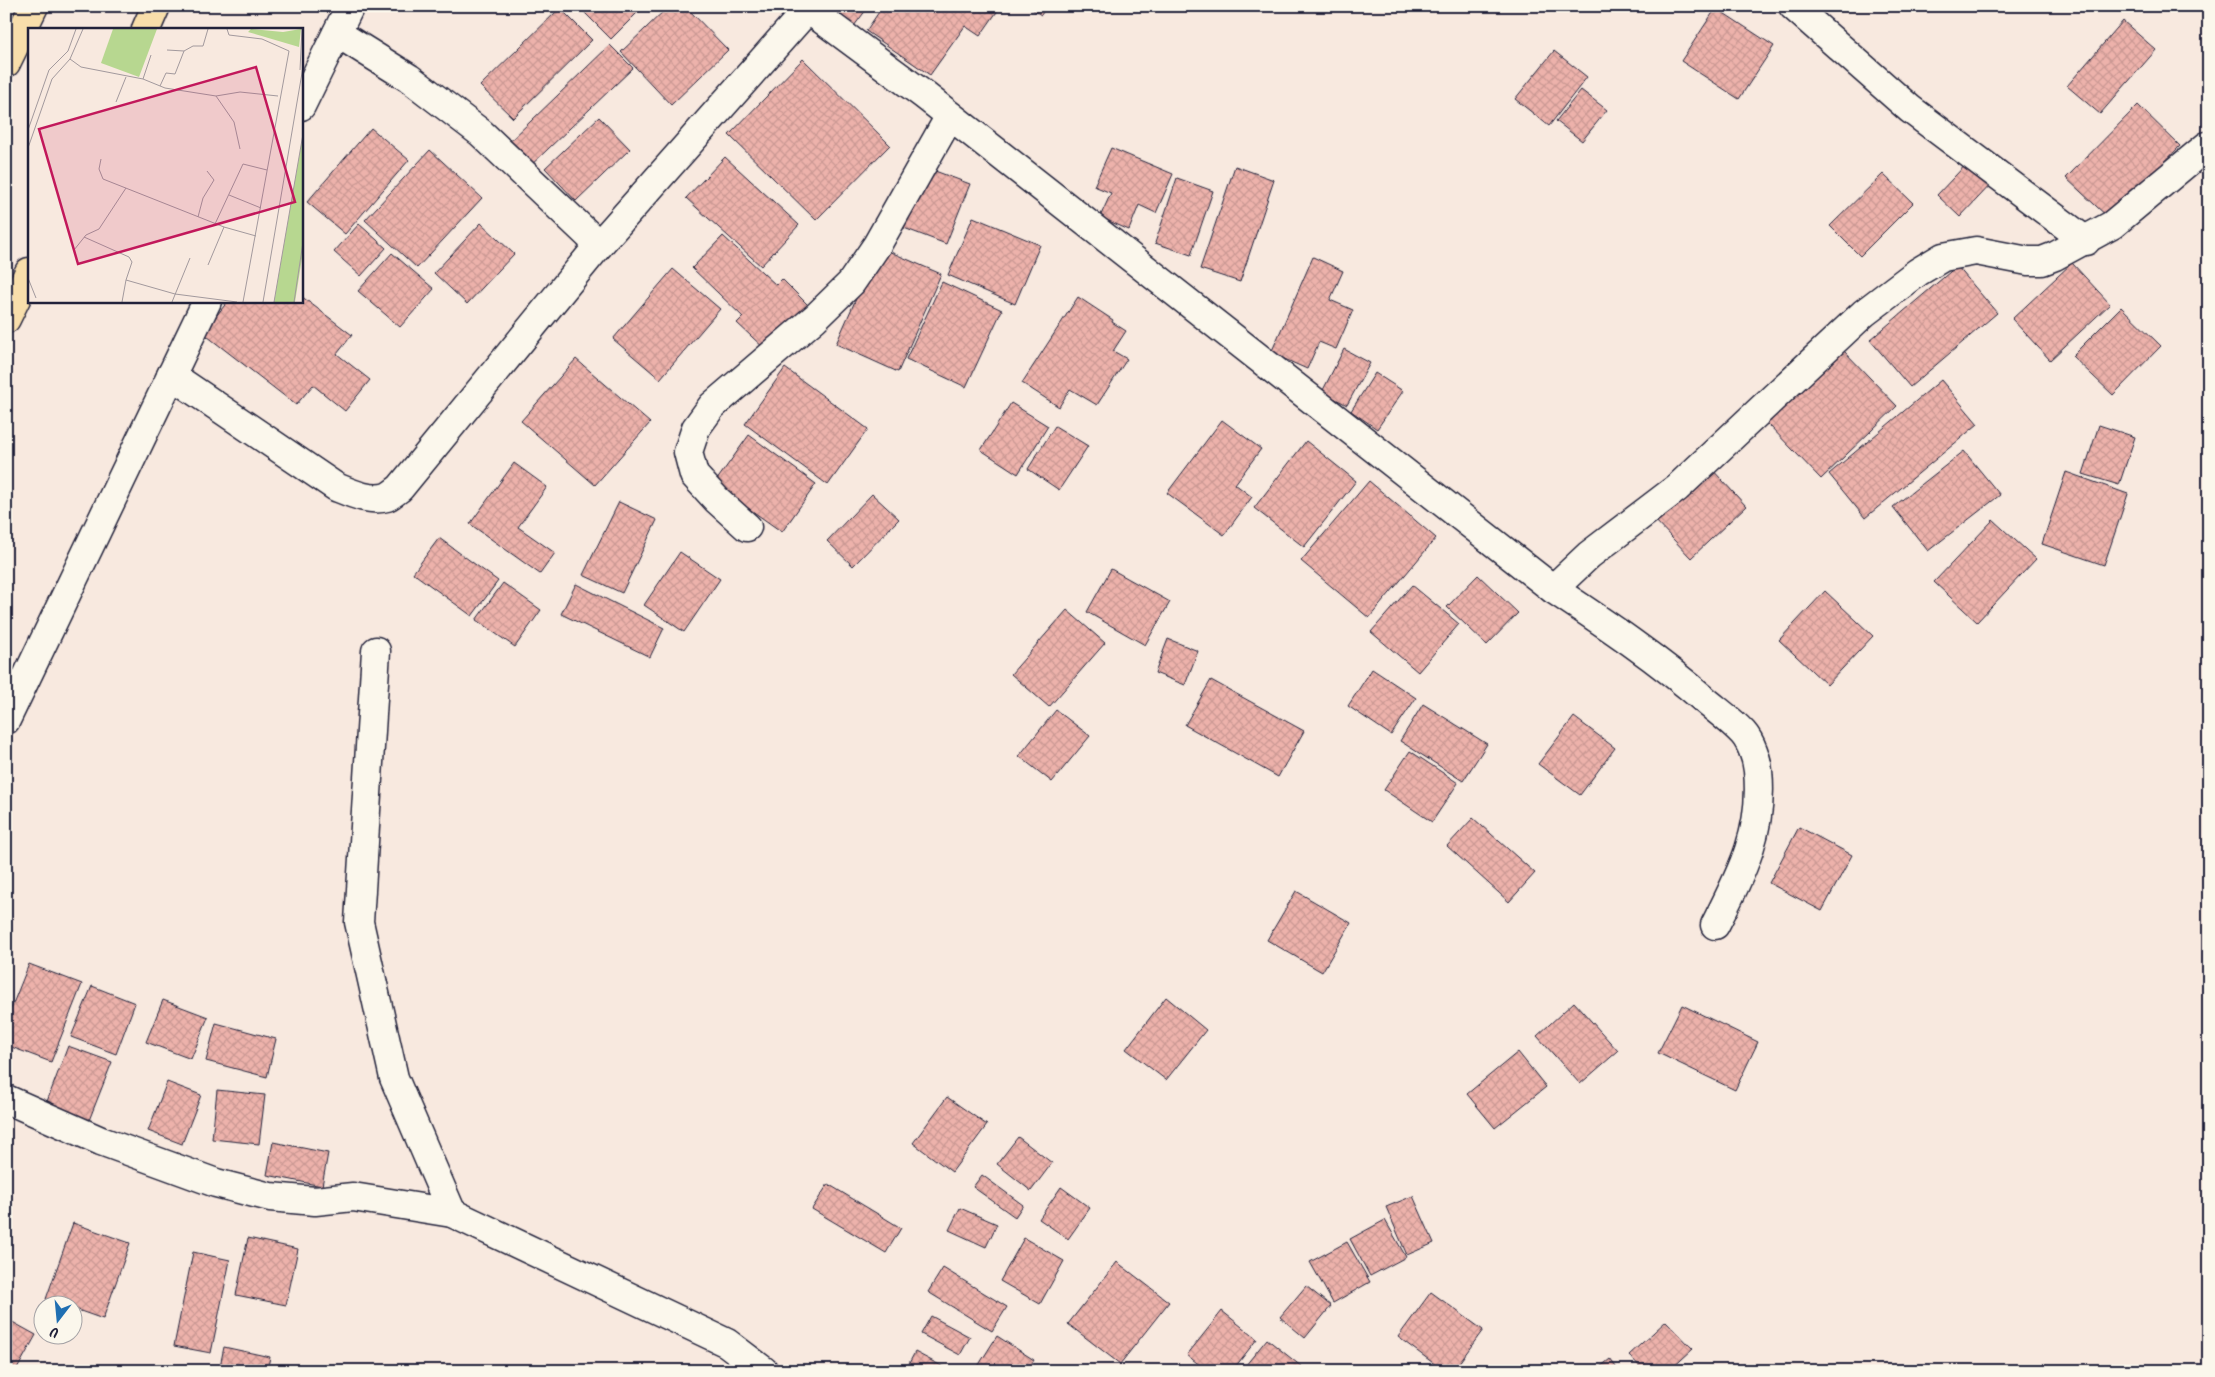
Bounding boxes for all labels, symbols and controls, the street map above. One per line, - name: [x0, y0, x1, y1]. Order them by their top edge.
- inset map: [28, 28, 302, 302]
- north arrow: [32, 1294, 82, 1344]
- text: U: [47, 1320, 62, 1343]

